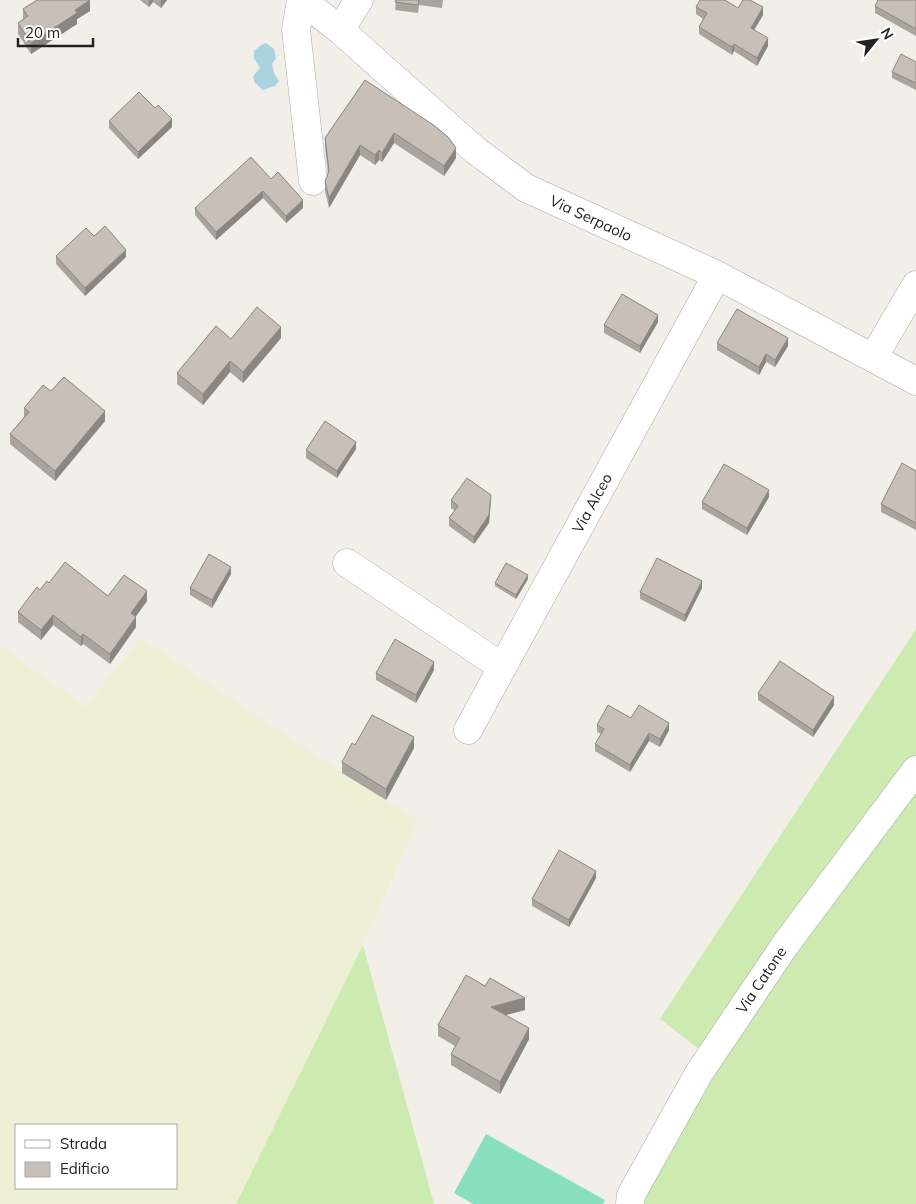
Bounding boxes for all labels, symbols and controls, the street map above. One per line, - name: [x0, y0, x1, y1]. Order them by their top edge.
- scale bar: [18, 15, 92, 47]
- north arrow: [851, 15, 901, 65]
- text: 20 m: [25, 23, 60, 42]
- text: N: [877, 24, 898, 43]
- street label: Via Serpaolo: [547, 191, 635, 245]
- street label: Via Alceo: [568, 470, 616, 536]
- street label: Via Catone: [732, 943, 790, 1017]
- legend: [15, 1124, 178, 1189]
- text: Strada: [60, 1134, 107, 1153]
- text: Edificio: [60, 1159, 110, 1178]

